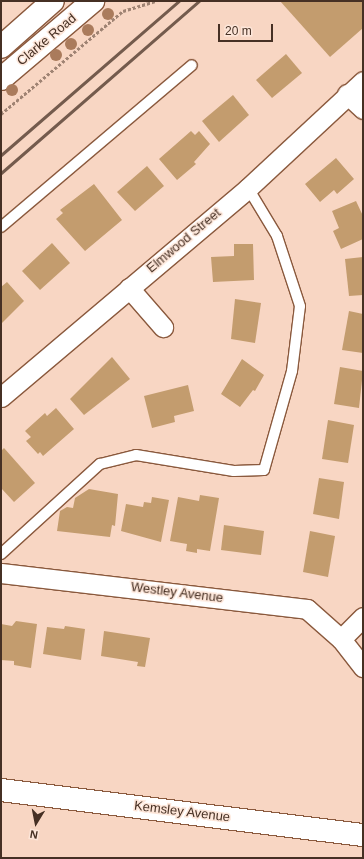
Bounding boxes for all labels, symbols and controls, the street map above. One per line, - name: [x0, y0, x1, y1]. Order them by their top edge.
- street label: Clarke Road: [14, 11, 80, 69]
- scale bar: [220, 16, 275, 42]
- text: 20 m: [225, 24, 252, 38]
- street label: Elmwood Street: [144, 206, 224, 276]
- street label: Westley Avenue: [130, 580, 224, 606]
- street label: Kemsley Avenue: [133, 798, 231, 826]
- north arrow: [16, 803, 56, 843]
- text: N: [29, 828, 39, 841]

